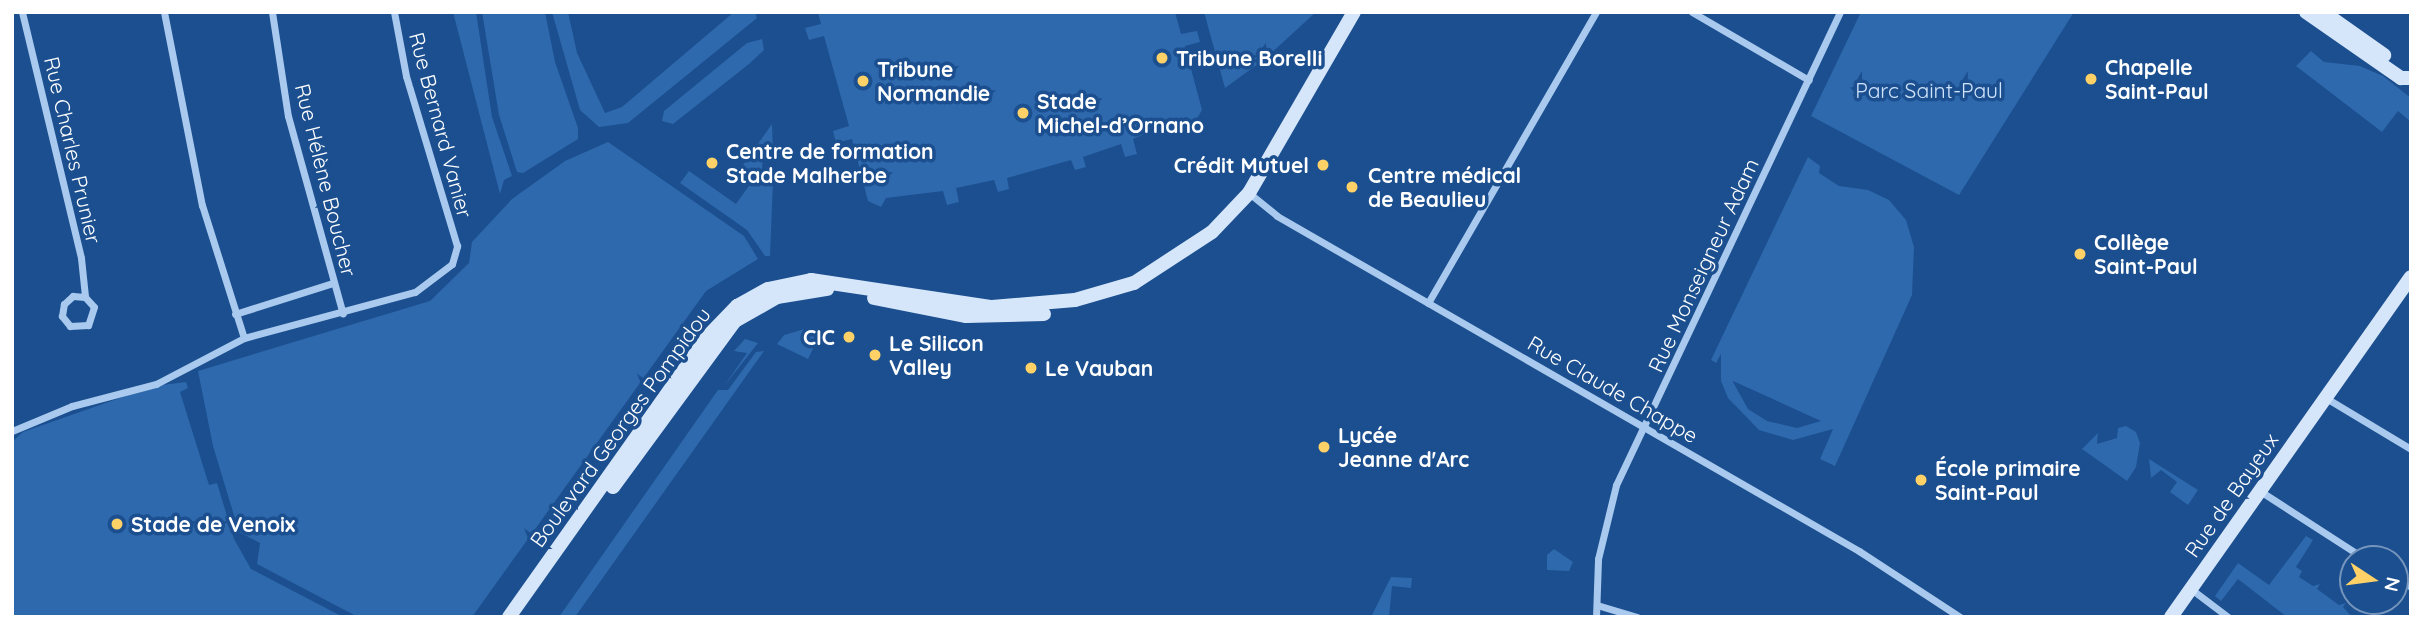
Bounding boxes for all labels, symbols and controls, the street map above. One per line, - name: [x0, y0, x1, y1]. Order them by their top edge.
- street label: Rue Bernard Vanier: [404, 30, 478, 220]
- place label: Tribune Borelli: [1176, 45, 1322, 71]
- marker: Tribune Borelli: [1154, 50, 1170, 66]
- street label: Rue Charles Prunier: [39, 54, 107, 246]
- place label: Chapelle Saint-Paul: [2105, 54, 2209, 104]
- place label: Tribune Normandie: [877, 56, 990, 106]
- marker: Chapelle Saint-Paul: [2083, 71, 2099, 87]
- marker: Tribune Normandie: [855, 73, 871, 89]
- park label: Parc Saint-Paul: [1855, 77, 2003, 103]
- street label: Rue Hélène Boucher: [290, 81, 362, 279]
- place label: Stade Michel-d’Ornano: [1037, 88, 1204, 138]
- marker: Stade Michel-d’Ornano: [1015, 105, 1031, 121]
- place label: Centre de formation Stade Malherbe: [726, 138, 934, 188]
- place label: Crédit Mutuel: [1174, 152, 1309, 178]
- street label: Rue Monseigneur Adam: [1642, 154, 1764, 376]
- marker: Centre de formation Stade Malherbe: [704, 155, 720, 171]
- marker: Crédit Mutuel: [1315, 157, 1331, 173]
- place label: Centre médical de Beaulieu: [1368, 162, 1521, 212]
- marker: Centre médical de Beaulieu: [1342, 177, 1362, 197]
- place label: Collège Saint-Paul: [2094, 229, 2198, 279]
- marker: Collège Saint-Paul: [2072, 246, 2088, 262]
- street label: Boulevard Georges Pompidou: [524, 302, 716, 552]
- place label: CIC: [803, 324, 835, 350]
- marker: CIC: [841, 329, 857, 345]
- place label: Le Silicon Valley: [889, 330, 984, 380]
- street label: Rue Claude Chappe: [1523, 330, 1703, 448]
- marker: Le Silicon Valley: [867, 347, 883, 363]
- place label: Le Vauban: [1045, 355, 1153, 381]
- marker: Le Vauban: [1023, 360, 1039, 376]
- place label: Lycée Jeanne d'Arc: [1338, 422, 1469, 472]
- street label: Rue de Bayeux: [2179, 428, 2283, 562]
- marker: Lycée Jeanne d'Arc: [1316, 439, 1332, 455]
- place label: École primaire Saint-Paul: [1935, 455, 2081, 505]
- marker: École primaire Saint-Paul: [1913, 472, 1929, 488]
- place label: Stade de Venoix: [131, 511, 295, 537]
- marker: Stade de Venoix: [109, 516, 125, 532]
- north arrow: [2339, 545, 2409, 615]
- text: N: [2379, 575, 2406, 594]

